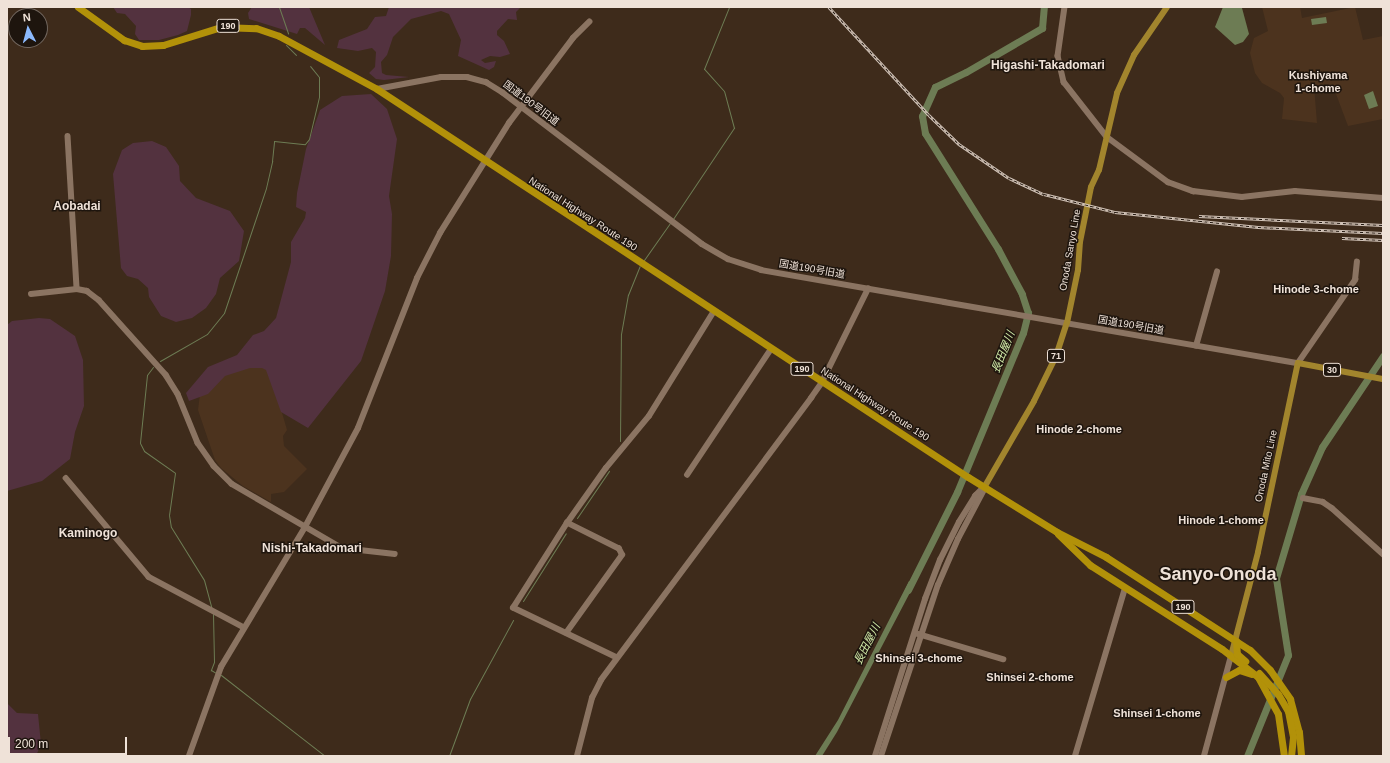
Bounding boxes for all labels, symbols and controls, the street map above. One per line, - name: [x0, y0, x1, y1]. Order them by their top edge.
- north arrow: [8, 8, 48, 48]
- text: N: [22, 11, 31, 23]
- road number: 190: [216, 19, 240, 33]
- district label: Higashi-Takadomari: [991, 59, 1105, 73]
- district label: Kushiyama 1-chome: [1289, 69, 1347, 95]
- street label: 国道190号旧道: [501, 78, 561, 128]
- street label: National Highway Route 190: [527, 174, 639, 254]
- district label: Aobadai: [53, 200, 101, 214]
- street label: Onoda Sanyo Line: [1057, 208, 1083, 292]
- street label: 国道190号旧道: [778, 257, 846, 281]
- district label: Hinode 3-chome: [1273, 282, 1359, 296]
- street label: 国道190号旧道: [1097, 313, 1165, 337]
- water label: 長田屋川: [989, 329, 1017, 375]
- road number: 71: [1046, 349, 1066, 363]
- road number: 190: [790, 362, 814, 376]
- road number: 30: [1322, 363, 1342, 377]
- street label: National Highway Route 190: [819, 364, 931, 444]
- district label: Hinode 2-chome: [1036, 422, 1122, 436]
- street label: Onoda Mito Line: [1253, 429, 1279, 503]
- district label: Hinode 1-chome: [1178, 513, 1264, 527]
- district label: Kaminogo: [59, 527, 117, 541]
- district label: Nishi-Takadomari: [262, 542, 362, 556]
- district label: Sanyo-Onoda: [1159, 563, 1277, 585]
- road number: 190: [1171, 600, 1195, 614]
- water label: 長田屋川: [851, 621, 883, 667]
- district label: Shinsei 3-chome: [875, 651, 963, 665]
- district label: Shinsei 2-chome: [986, 670, 1074, 684]
- district label: Shinsei 1-chome: [1113, 706, 1201, 720]
- scale bar: [10, 729, 129, 755]
- text: 200 m: [15, 737, 48, 751]

